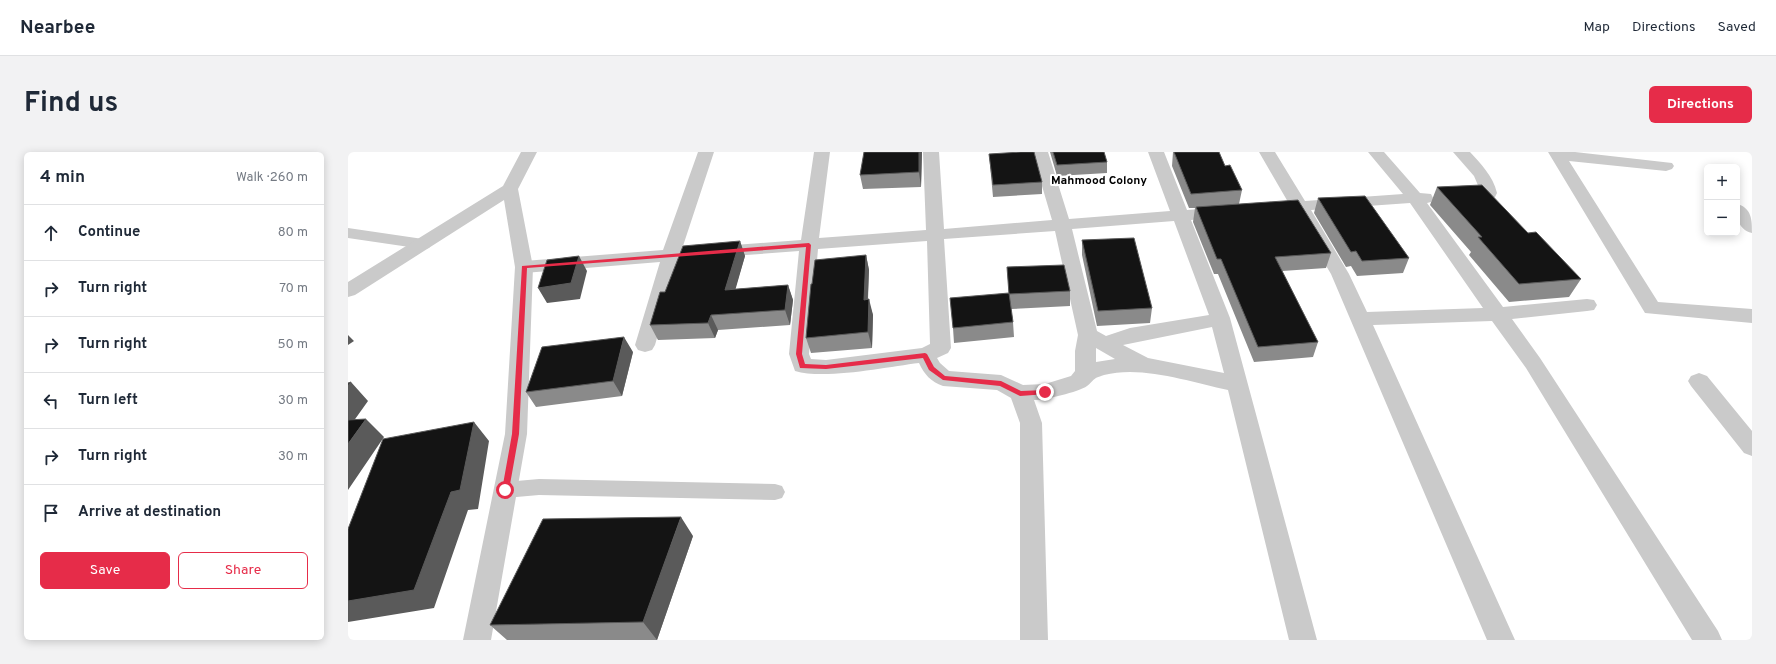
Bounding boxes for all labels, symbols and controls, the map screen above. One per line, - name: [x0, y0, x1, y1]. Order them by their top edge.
- text: Nearbee: [20, 16, 95, 40]
- text: Map: [1584, 19, 1610, 36]
- text: Directions: [1632, 19, 1696, 36]
- text: Saved: [1718, 19, 1756, 36]
- text: Find us: [24, 86, 118, 122]
- button: Directions: [1649, 86, 1752, 123]
- map controls: [1704, 164, 1740, 236]
- button: +: [1704, 164, 1740, 200]
- text: 4 min: [40, 167, 85, 189]
- text: Walk · 260 m: [236, 170, 308, 186]
- district label: Mahmood Colony: [1051, 173, 1147, 189]
- button: −: [1704, 200, 1740, 236]
- icon: ahead: [40, 222, 62, 244]
- text: Continue: [78, 223, 140, 242]
- text: 80 m: [278, 225, 308, 241]
- icon: right: [40, 278, 62, 300]
- text: Turn right: [78, 279, 147, 298]
- text: 70 m: [279, 281, 308, 297]
- icon: right: [40, 334, 62, 356]
- text: Turn right: [78, 335, 147, 354]
- text: 50 m: [278, 337, 308, 353]
- route end: [1036, 383, 1054, 401]
- icon: left: [40, 390, 62, 412]
- text: Turn left: [78, 391, 138, 410]
- text: 30 m: [278, 393, 308, 409]
- icon: right: [40, 446, 62, 468]
- text: Turn right: [78, 447, 147, 466]
- text: 30 m: [278, 449, 308, 465]
- route start: [496, 481, 514, 499]
- icon: arrive: [40, 502, 62, 524]
- text: Arrive at destination: [78, 503, 221, 522]
- button: Save: [40, 552, 170, 589]
- button: Share: [178, 552, 308, 589]

